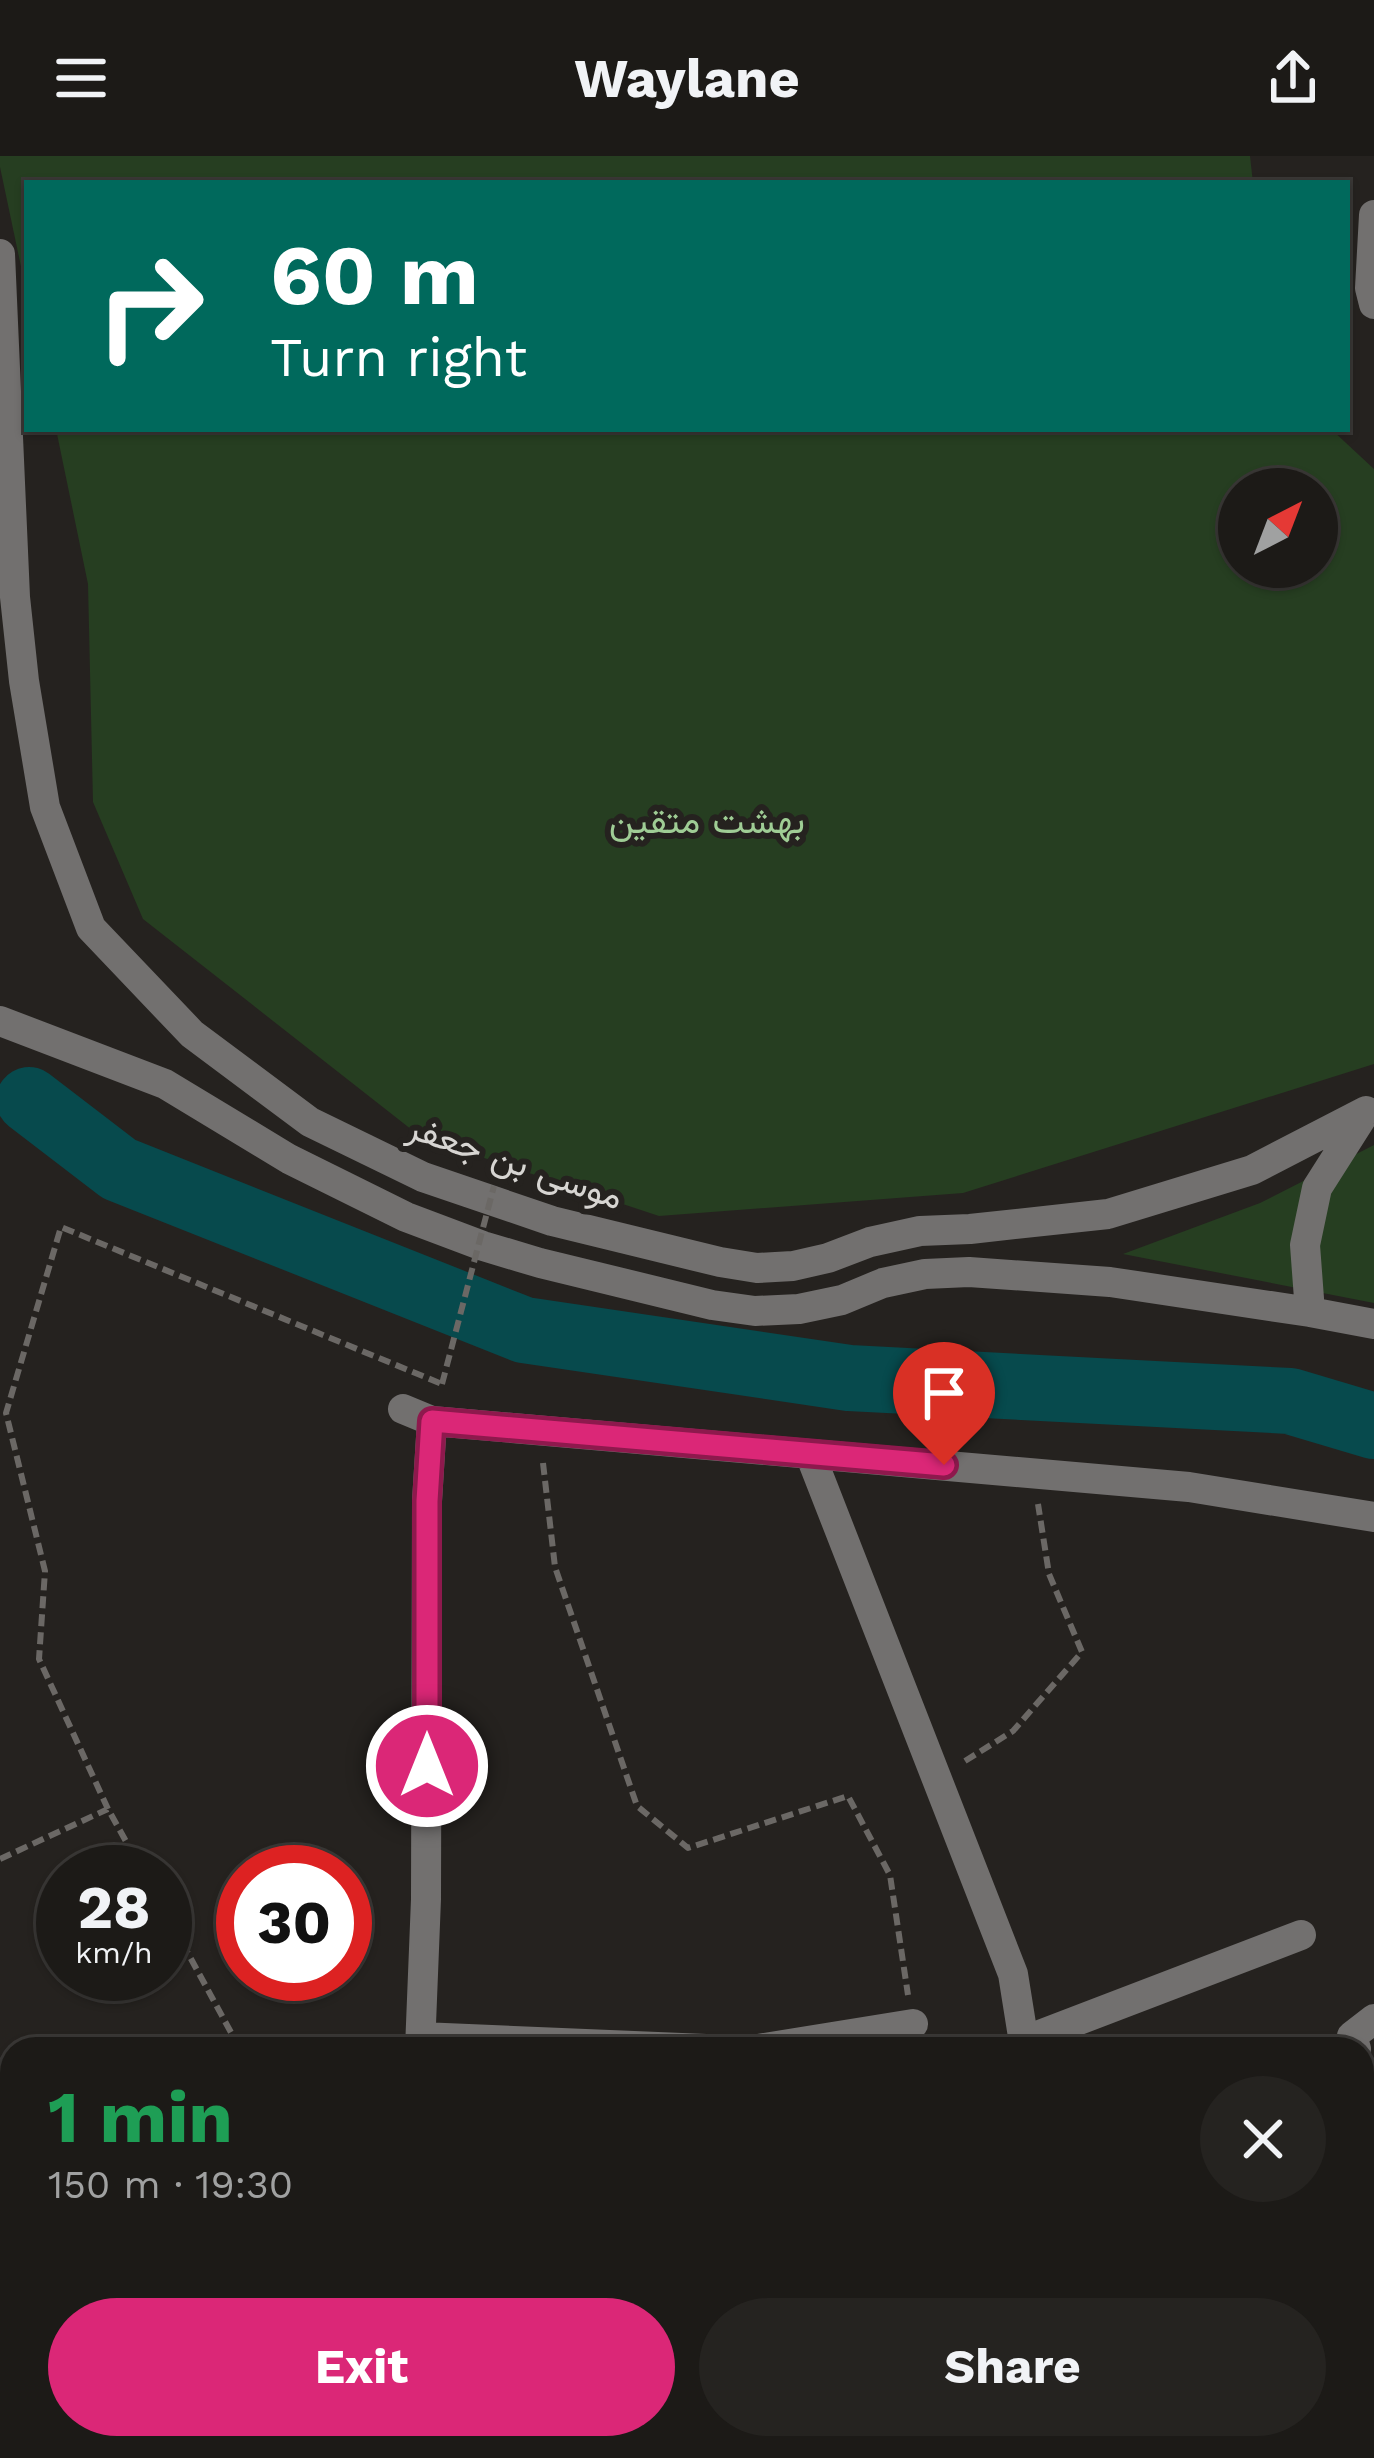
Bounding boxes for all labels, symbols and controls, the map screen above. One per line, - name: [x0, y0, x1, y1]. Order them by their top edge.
- icon: menu: [48, 45, 114, 111]
- icon: share: [1260, 45, 1326, 111]
- text: Waylane: [574, 47, 800, 110]
- text: 60 m: [270, 226, 479, 324]
- icon: right: [72, 228, 228, 384]
- text: Turn right: [270, 326, 527, 389]
- north arrow: [1218, 468, 1338, 588]
- map controls: [1218, 468, 1338, 588]
- park label: بهشت متقین: [609, 800, 805, 843]
- street label: موسی بن جعفر: [401, 1105, 629, 1219]
- pin: [893, 1342, 995, 1465]
- icon: arrive: [911, 1360, 977, 1426]
- position arrow: [364, 1703, 490, 1829]
- speed limit sign: 30: [216, 1845, 372, 2001]
- text: 28: [77, 1872, 151, 1943]
- text: km/h: [75, 1935, 153, 1970]
- text: 1 min: [48, 2075, 233, 2159]
- button: close: [1200, 2076, 1326, 2202]
- text: 150 m · 19:30: [48, 2162, 293, 2207]
- button: Exit: [48, 2298, 675, 2436]
- button: Share: [699, 2298, 1326, 2436]

